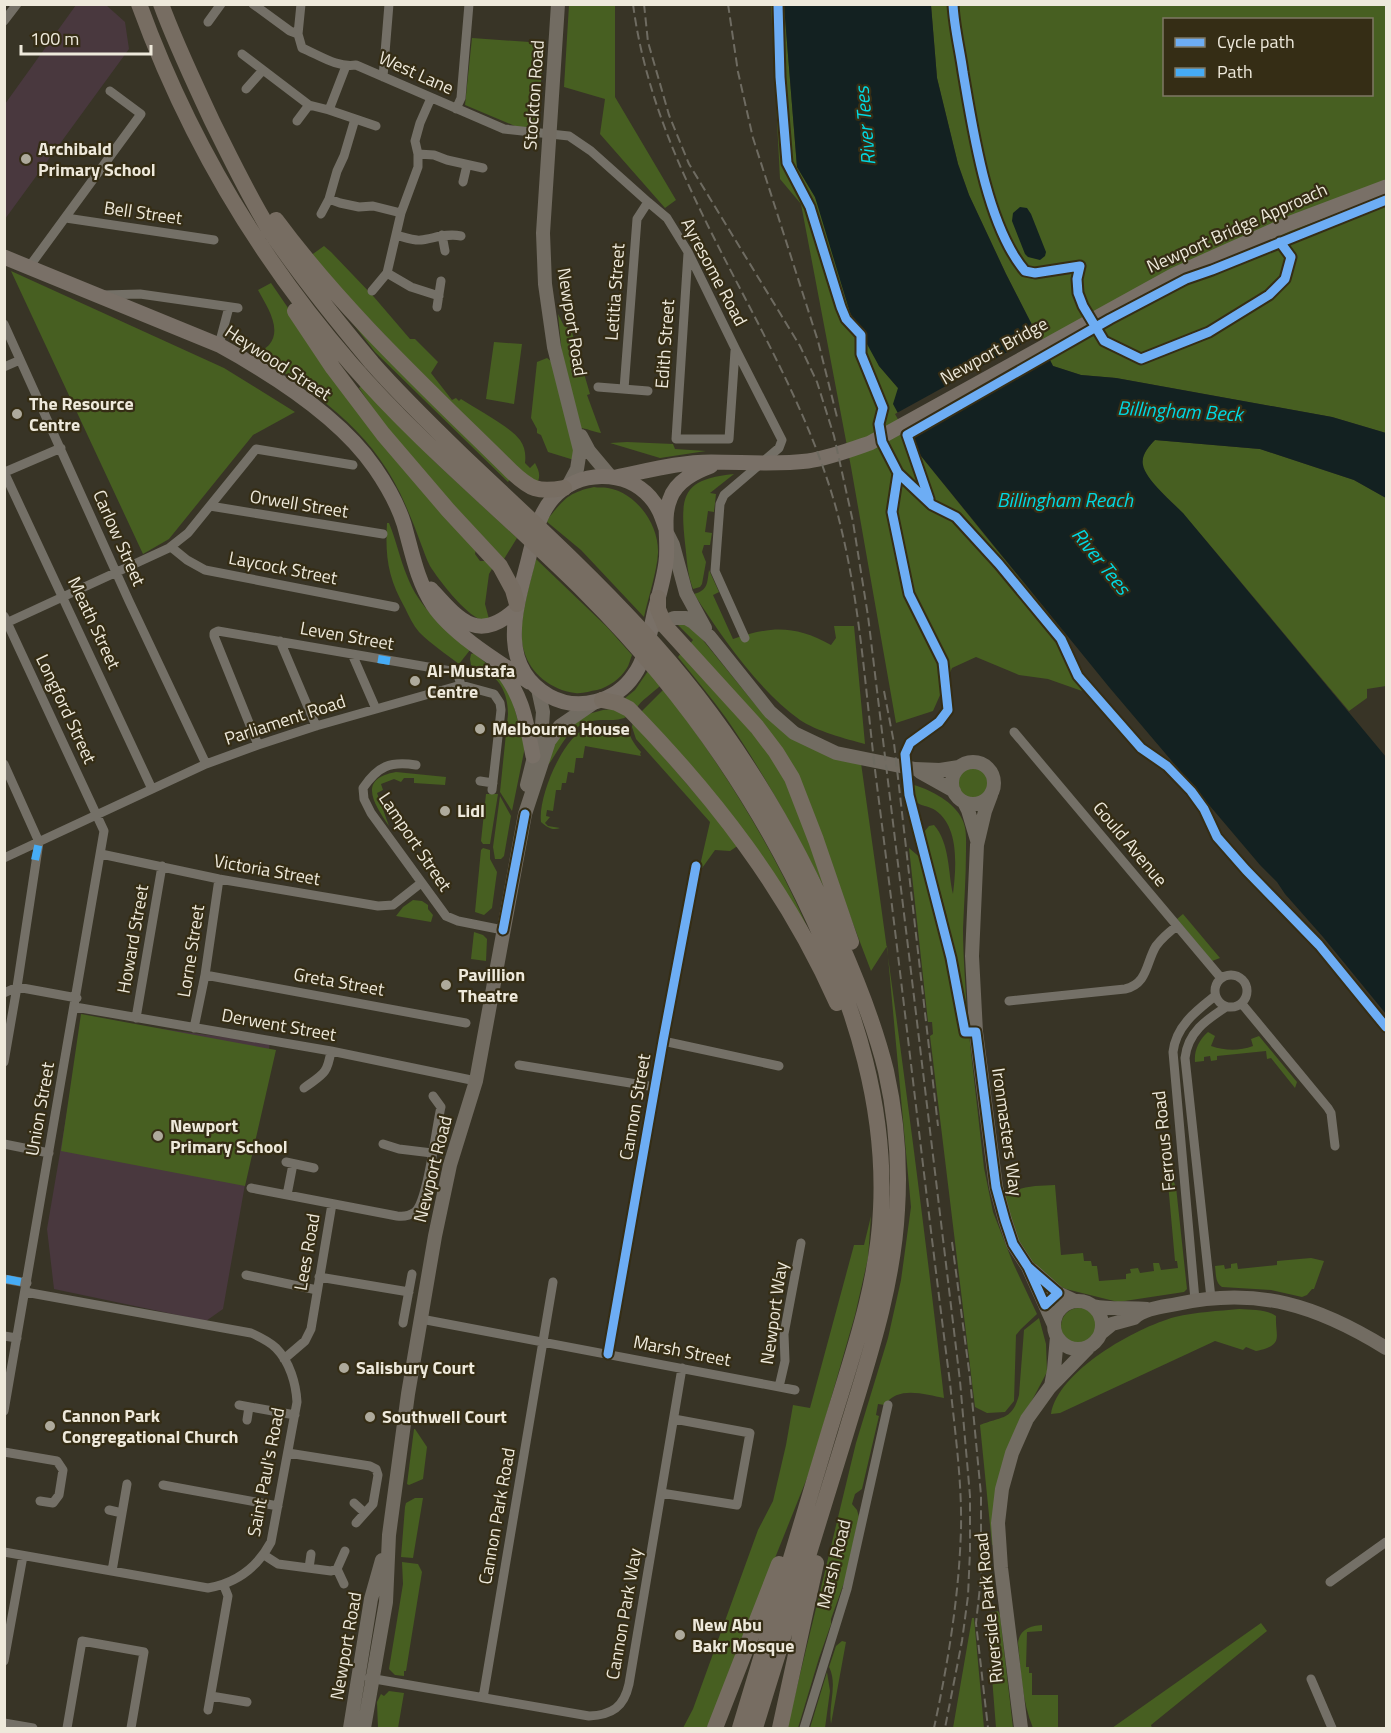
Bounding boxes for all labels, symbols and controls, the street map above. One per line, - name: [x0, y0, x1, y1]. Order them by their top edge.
- scale bar: [21, 18, 152, 56]
- legend: [1163, 18, 1373, 96]
- text: 100 m: [30, 25, 79, 52]
- text: Cycle path: [1217, 28, 1295, 55]
- street label: Stockton Road: [516, 39, 551, 151]
- street label: West Lane: [374, 44, 458, 101]
- text: Path: [1217, 58, 1253, 85]
- water label: River Tees: [845, 84, 883, 167]
- place label: Archibald Primary School: [38, 135, 156, 183]
- marker: Archibald Primary School: [19, 152, 33, 166]
- street label: Newport Bridge Approach: [1142, 176, 1331, 280]
- street label: Bell Street: [102, 194, 185, 231]
- street label: Ayresome Road: [675, 213, 754, 331]
- street label: Letitia Street: [598, 242, 631, 342]
- street label: Newport Road: [551, 266, 594, 378]
- street label: Edith Street: [648, 298, 681, 390]
- street label: Newport Bridge: [935, 310, 1053, 391]
- street label: Heywood Street: [220, 318, 337, 408]
- place label: The Resource Centre: [29, 390, 134, 438]
- water label: Billingham Beck: [1117, 392, 1246, 429]
- marker: The Resource Centre: [10, 407, 24, 421]
- street label: Orwell Street: [248, 482, 351, 525]
- water label: Billingham Reach: [997, 484, 1134, 515]
- street label: Carlow Street: [86, 485, 153, 591]
- water label: River Tees: [1064, 520, 1139, 602]
- street label: Laycock Street: [226, 544, 340, 591]
- street label: Meath Street: [61, 572, 128, 674]
- street label: Leven Street: [298, 614, 397, 657]
- street label: Longford Street: [29, 650, 104, 769]
- place label: Al-Mustafa Centre: [427, 657, 515, 705]
- marker: Al-Mustafa Centre: [408, 674, 422, 688]
- street label: Parliament Road: [221, 687, 349, 752]
- place label: Melbourne House: [492, 715, 630, 742]
- marker: Melbourne House: [473, 722, 487, 736]
- street label: Lamport Street: [372, 787, 459, 897]
- street label: Gould Avenue: [1087, 795, 1174, 892]
- place label: Lidl: [457, 797, 485, 824]
- marker: Lidl: [438, 804, 452, 818]
- street label: Victoria Street: [212, 847, 323, 892]
- street label: Howard Street: [110, 882, 155, 995]
- street label: Lorne Street: [170, 902, 211, 999]
- street label: Greta Street: [292, 960, 387, 1003]
- place label: Pavillion Theatre: [458, 961, 525, 1009]
- marker: Pavillion Theatre: [439, 978, 453, 992]
- street label: Derwent Street: [220, 1001, 339, 1048]
- street label: Cannon Street: [612, 1051, 657, 1162]
- street label: Union Street: [18, 1059, 61, 1158]
- street label: Ironmasters Way: [985, 1066, 1030, 1198]
- street label: Ferrous Road: [1145, 1089, 1182, 1193]
- place label: Newport Primary School: [170, 1112, 288, 1160]
- street label: Newport Road: [406, 1113, 459, 1225]
- marker: Newport Primary School: [151, 1129, 165, 1143]
- street label: Lees Road: [286, 1211, 327, 1293]
- street label: Newport Way: [753, 1259, 794, 1366]
- street label: Marsh Street: [631, 1328, 734, 1373]
- place label: Salisbury Court: [356, 1354, 475, 1381]
- marker: Salisbury Court: [337, 1361, 351, 1375]
- place label: Cannon Park Congregational Church: [62, 1402, 239, 1450]
- place label: Southwell Court: [382, 1403, 507, 1430]
- street label: Saint Paul's Road: [240, 1405, 291, 1539]
- marker: Southwell Court: [363, 1410, 377, 1424]
- marker: Cannon Park Congregational Church: [43, 1419, 57, 1433]
- street label: Cannon Park Road: [471, 1445, 522, 1587]
- street label: Marsh Road: [809, 1516, 858, 1611]
- street label: Riverside Park Road: [967, 1532, 1010, 1685]
- street label: Cannon Park Way: [599, 1546, 648, 1682]
- street label: Newport Road: [323, 1590, 368, 1702]
- place label: New Abu Bakr Mosque: [692, 1611, 794, 1659]
- marker: New Abu Bakr Mosque: [673, 1628, 687, 1642]

